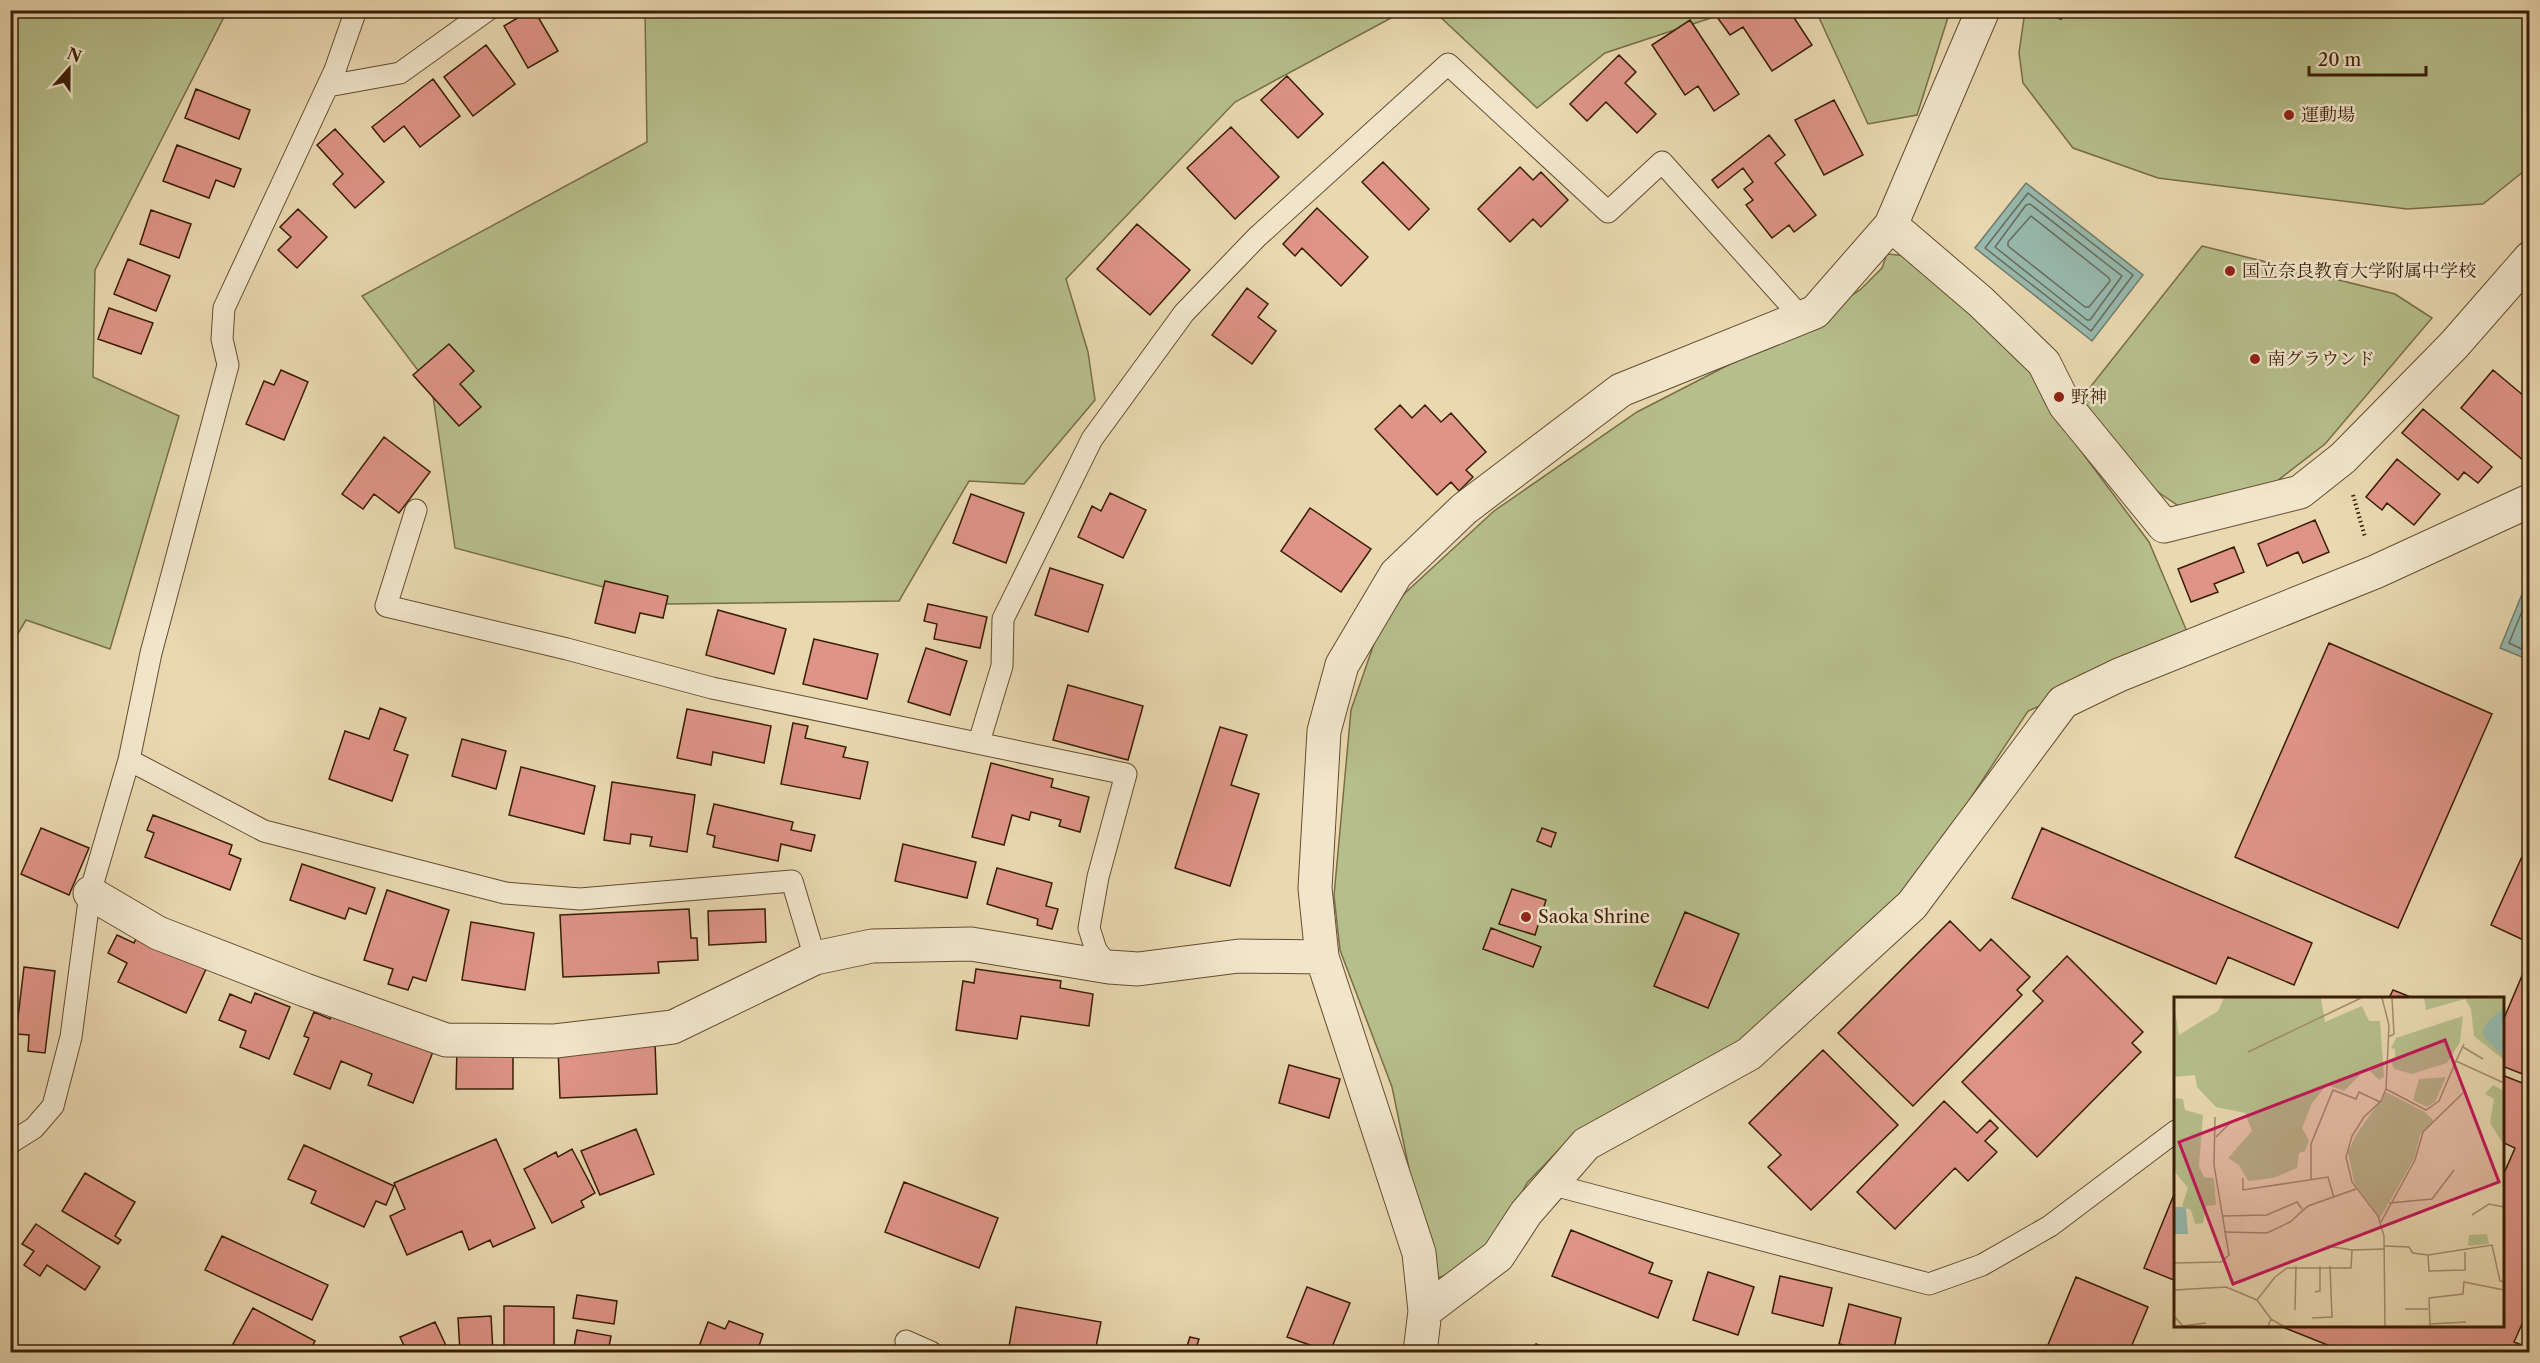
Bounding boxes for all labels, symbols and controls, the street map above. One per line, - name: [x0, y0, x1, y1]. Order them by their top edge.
- north arrow: [39, 39, 99, 99]
- scale bar: [2309, 39, 2426, 77]
- text: N: [64, 43, 85, 67]
- text: 20 m: [2318, 49, 2362, 71]
- place label: 運動場: [2301, 104, 2355, 126]
- marker: 運動場: [2282, 108, 2296, 122]
- place label: 国立奈良教育大学附属中学校: [2242, 260, 2476, 282]
- marker: 国立奈良教育大学附属中学校: [2223, 264, 2237, 278]
- place label: 南グラウンド: [2267, 348, 2375, 370]
- marker: 南グラウンド: [2248, 352, 2262, 366]
- place label: 野神: [2071, 386, 2107, 408]
- marker: 野神: [2052, 390, 2066, 404]
- place label: Saoka Shrine: [1538, 906, 1650, 928]
- marker: Saoka Shrine: [1519, 910, 1533, 924]
- inset map: [2174, 997, 2504, 1327]

